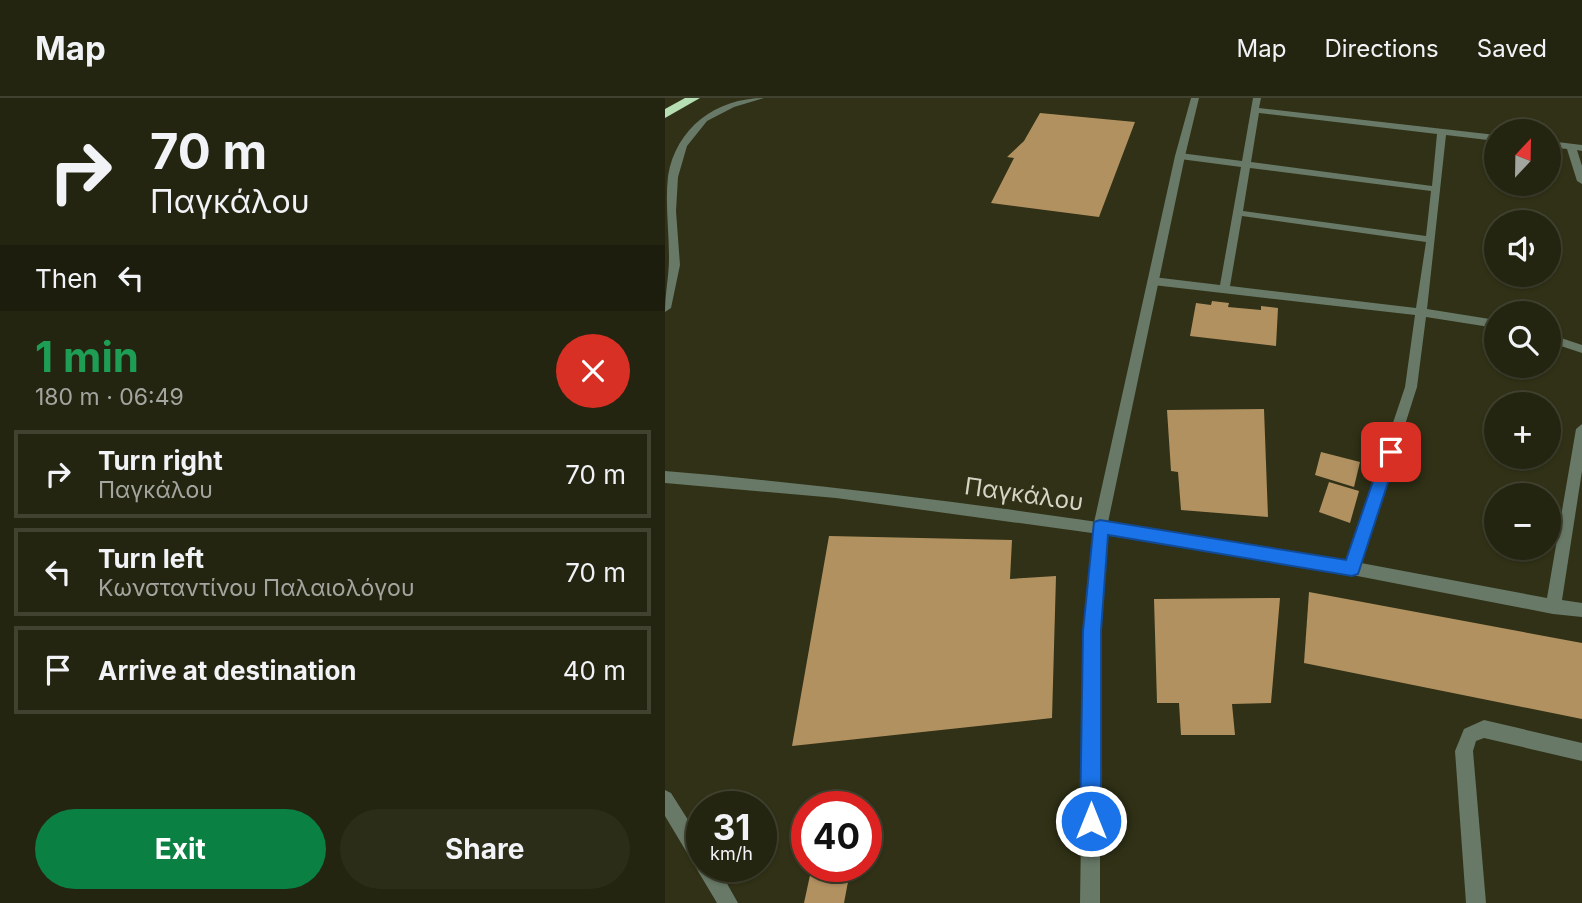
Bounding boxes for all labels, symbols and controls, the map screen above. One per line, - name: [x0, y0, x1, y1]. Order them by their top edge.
- text: Map: [35, 28, 106, 68]
- text: Map: [1237, 34, 1286, 63]
- text: Directions: [1324, 34, 1439, 63]
- text: Saved: [1477, 34, 1547, 63]
- north arrow: [1484, 119, 1561, 196]
- map controls: [1484, 119, 1561, 560]
- text: 70 m: [150, 122, 267, 181]
- icon: right: [35, 126, 126, 217]
- text: Παγκάλου: [150, 182, 310, 221]
- button: sound: [1484, 210, 1561, 287]
- icon: left: [112, 259, 150, 297]
- text: Then: [35, 263, 98, 294]
- button: search: [1484, 301, 1561, 378]
- text: 1 min: [35, 331, 139, 382]
- button: close: [556, 334, 630, 408]
- text: 180 m · 06:49: [35, 383, 184, 411]
- button: +: [1484, 392, 1561, 469]
- pin: [1361, 422, 1421, 482]
- icon: arrive: [1372, 433, 1410, 471]
- text: Turn right: [98, 445, 223, 476]
- icon: right: [39, 455, 77, 493]
- text: 70 m: [565, 459, 626, 490]
- street label: Παγκάλου: [963, 471, 1085, 517]
- text: Παγκάλου: [98, 476, 213, 504]
- button: −: [1484, 483, 1561, 560]
- text: Turn left: [98, 543, 204, 574]
- icon: left: [39, 553, 77, 591]
- text: 70 m: [565, 557, 626, 588]
- text: Κωνσταντίνου Παλαιολόγου: [98, 574, 415, 602]
- icon: arrive: [39, 651, 77, 689]
- text: Arrive at destination: [98, 655, 357, 686]
- text: 40 m: [563, 655, 626, 686]
- position arrow: [1054, 784, 1128, 858]
- speed limit sign: 40: [791, 791, 882, 882]
- text: 31: [713, 806, 750, 848]
- button: Exit: [35, 809, 326, 889]
- button: Share: [340, 809, 630, 889]
- text: km/h: [710, 843, 753, 864]

